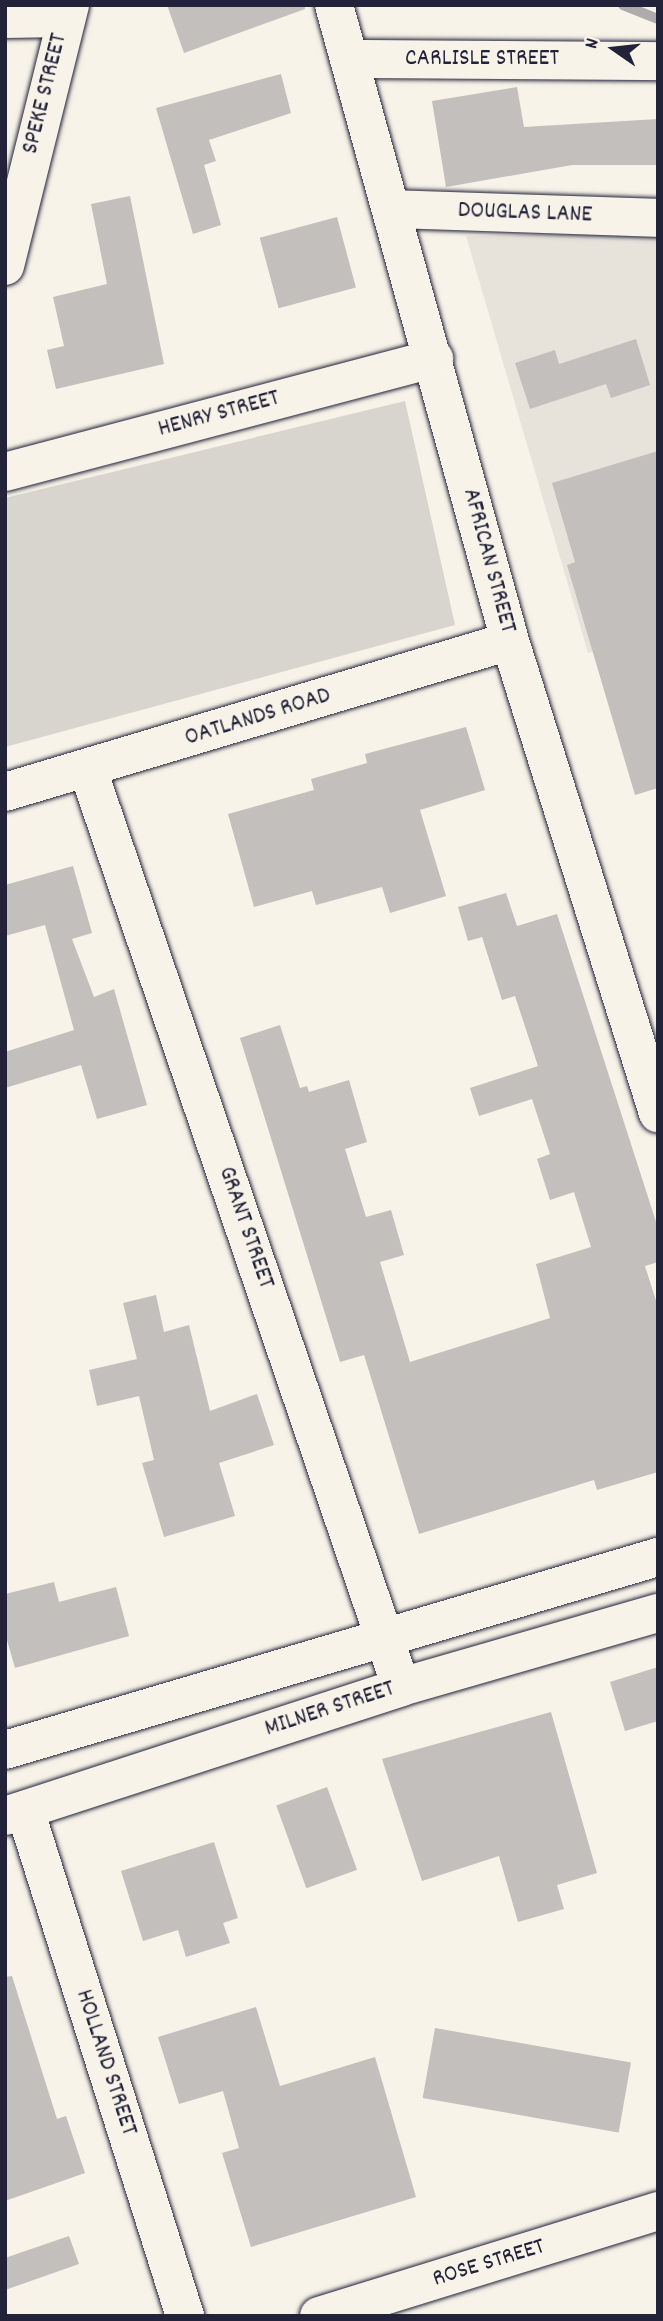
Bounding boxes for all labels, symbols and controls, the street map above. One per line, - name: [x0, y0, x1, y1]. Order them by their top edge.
- north arrow: [579, 14, 649, 84]
- street label: SPEKE STREET: [17, 31, 75, 157]
- text: N: [579, 36, 607, 52]
- street label: CARLISLE STREET: [405, 46, 559, 74]
- street label: DOUGLAS LANE: [457, 197, 593, 231]
- street label: HENRY STREET: [155, 385, 283, 445]
- street label: AFRICAN STREET: [455, 486, 521, 636]
- street label: OATLANDS ROAD: [182, 682, 334, 754]
- street label: GRANT STREET: [211, 1163, 279, 1293]
- street label: MILNER STREET: [262, 1676, 398, 1744]
- street label: HOLLAND STREET: [68, 1986, 142, 2140]
- street label: ROSE STREET: [429, 2233, 549, 2295]

